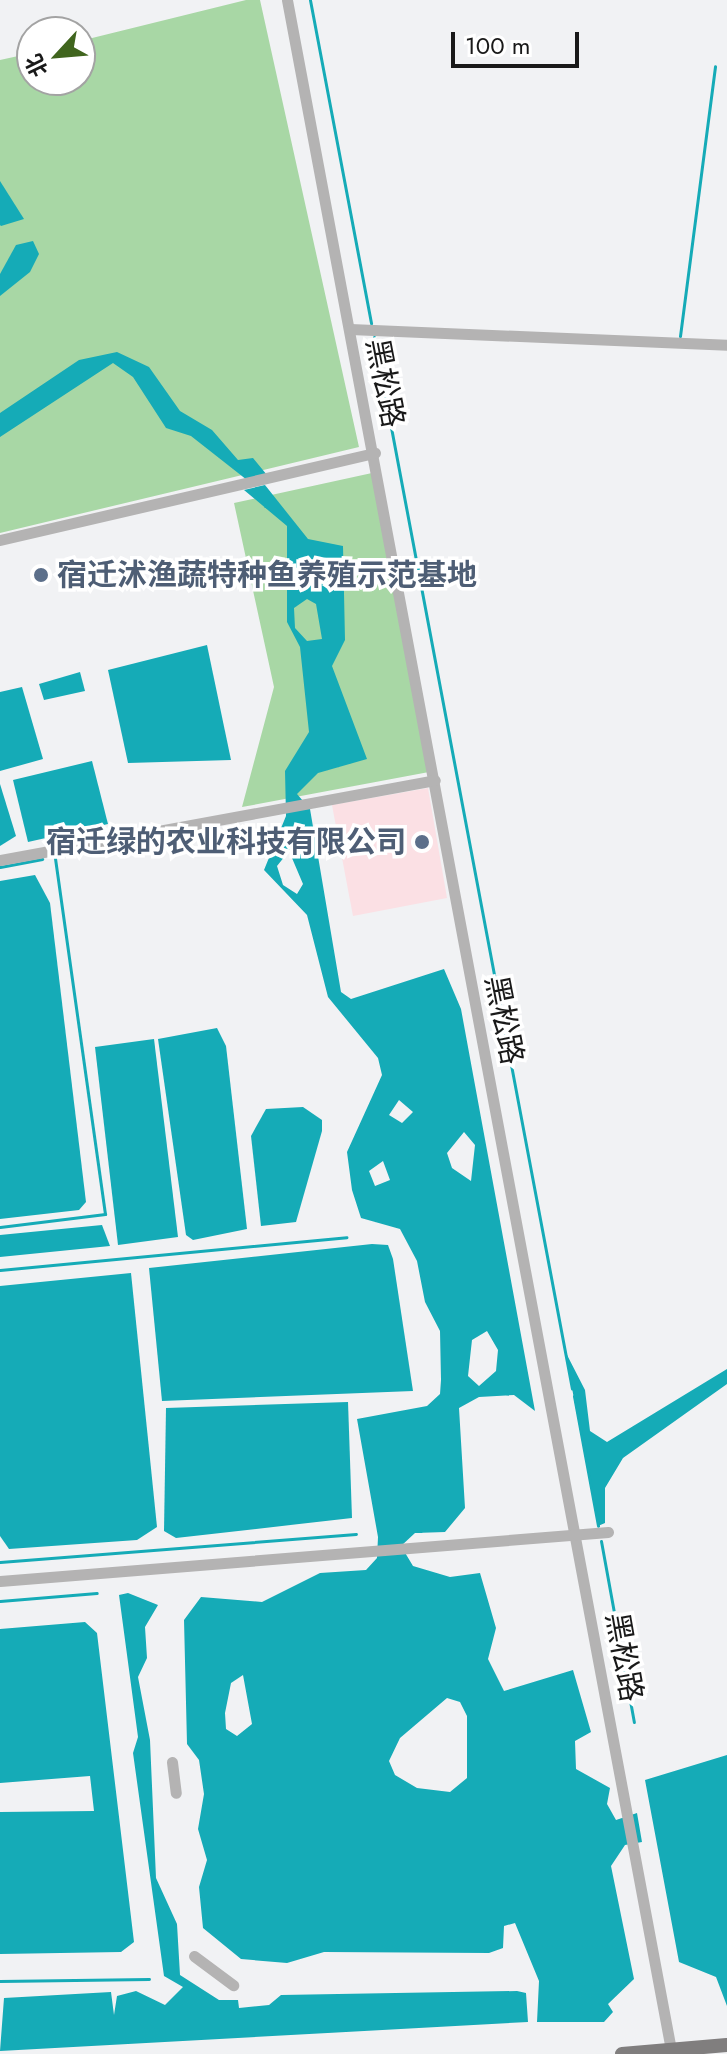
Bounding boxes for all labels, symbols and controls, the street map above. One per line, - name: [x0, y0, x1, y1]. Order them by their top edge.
- north arrow: [16, 16, 96, 96]
- scale bar: [455, 16, 583, 66]
- text: 100 m: [465, 28, 531, 63]
- text: 北: [17, 49, 55, 83]
- street label: 黑松路: [359, 335, 411, 431]
- place label: 宿迁沭渔蔬特种鱼养殖示范基地: [57, 557, 477, 593]
- marker: 宿迁沭渔蔬特种鱼养殖示范基地: [32, 566, 50, 584]
- place label: 宿迁绿的农业科技有限公司: [46, 824, 406, 860]
- marker: 宿迁绿的农业科技有限公司: [413, 833, 431, 851]
- street label: 黑松路: [478, 972, 530, 1068]
- street label: 黑松路: [598, 1610, 650, 1704]

